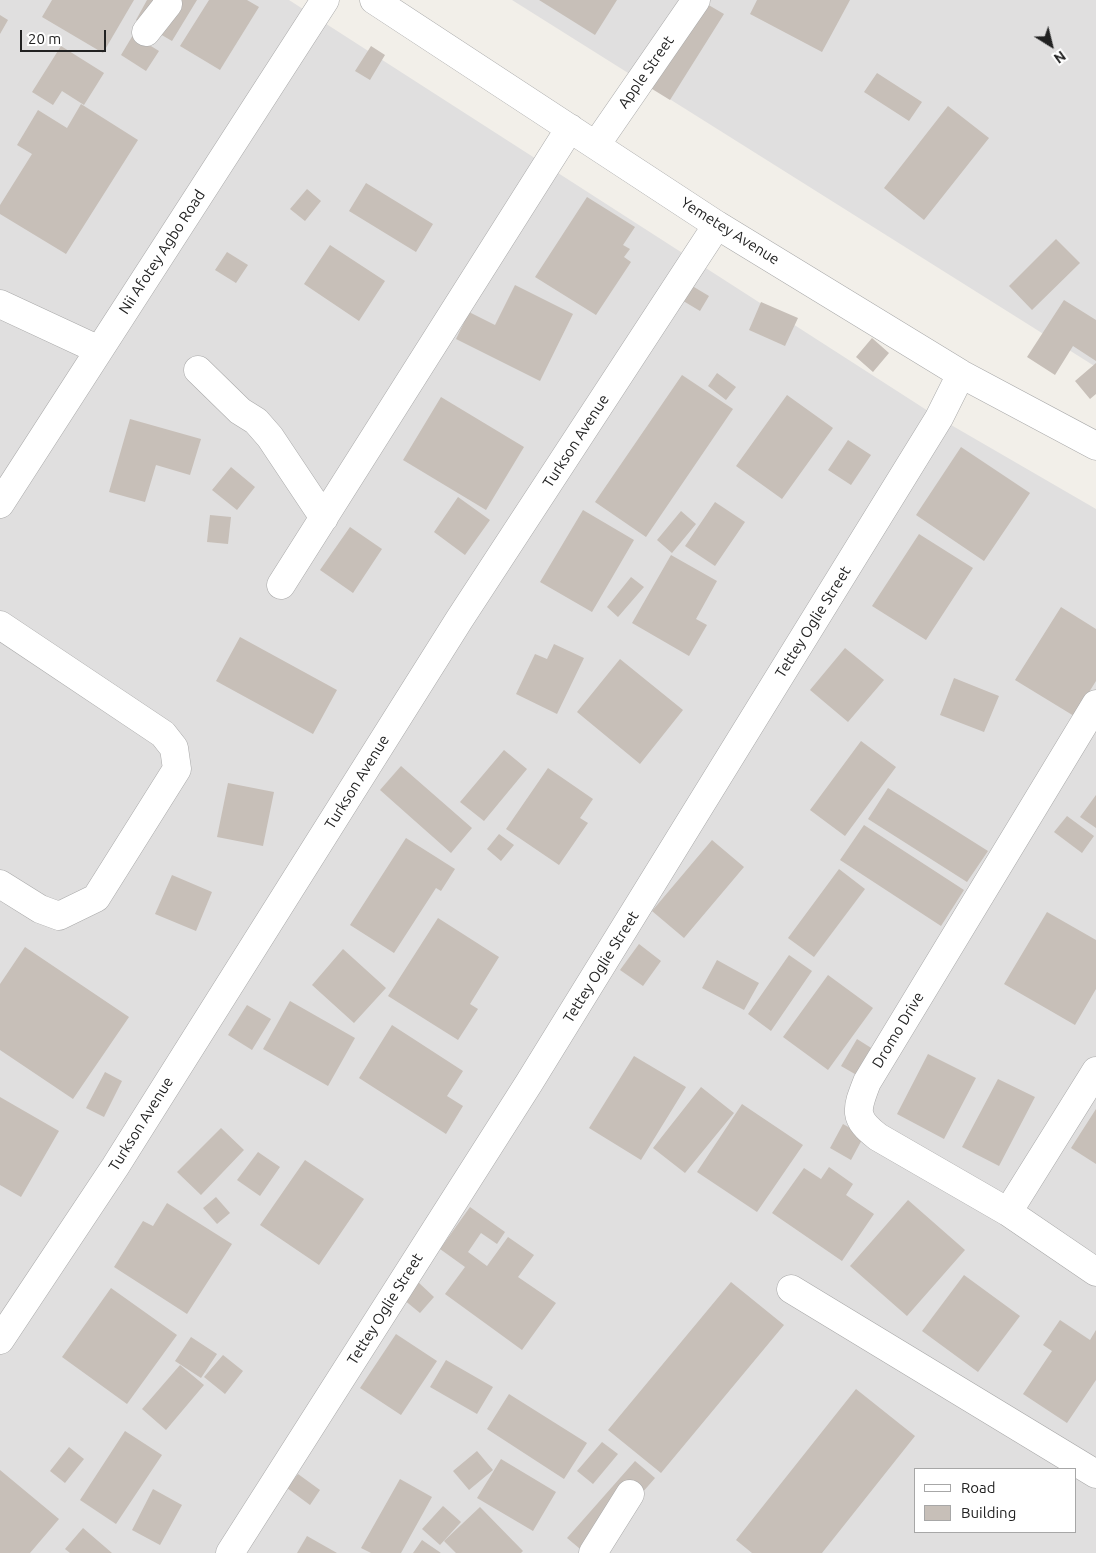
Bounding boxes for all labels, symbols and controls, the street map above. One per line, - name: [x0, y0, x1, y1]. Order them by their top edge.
- scale bar: [22, 20, 109, 52]
- north arrow: [1026, 20, 1076, 70]
- text: 20 m: [28, 30, 61, 47]
- street label: Apple Street: [614, 32, 678, 112]
- text: N: [1051, 48, 1069, 67]
- street label: Nii Afotey Agbo Road: [115, 187, 209, 317]
- street label: Yemetey Avenue: [677, 193, 783, 269]
- street label: Turkson Avenue: [539, 391, 613, 491]
- street label: Tettey Oglie Street: [771, 563, 855, 681]
- street label: Turkson Avenue: [321, 732, 393, 832]
- street label: Tettey Oglie Street: [559, 908, 643, 1026]
- street label: Dromo Drive: [868, 989, 928, 1071]
- street label: Turkson Avenue: [105, 1074, 177, 1174]
- street label: Tettey Oglie Street: [343, 1250, 427, 1368]
- legend: [914, 1468, 1076, 1533]
- text: Road: [961, 1479, 996, 1496]
- text: Building: [961, 1504, 1016, 1521]

